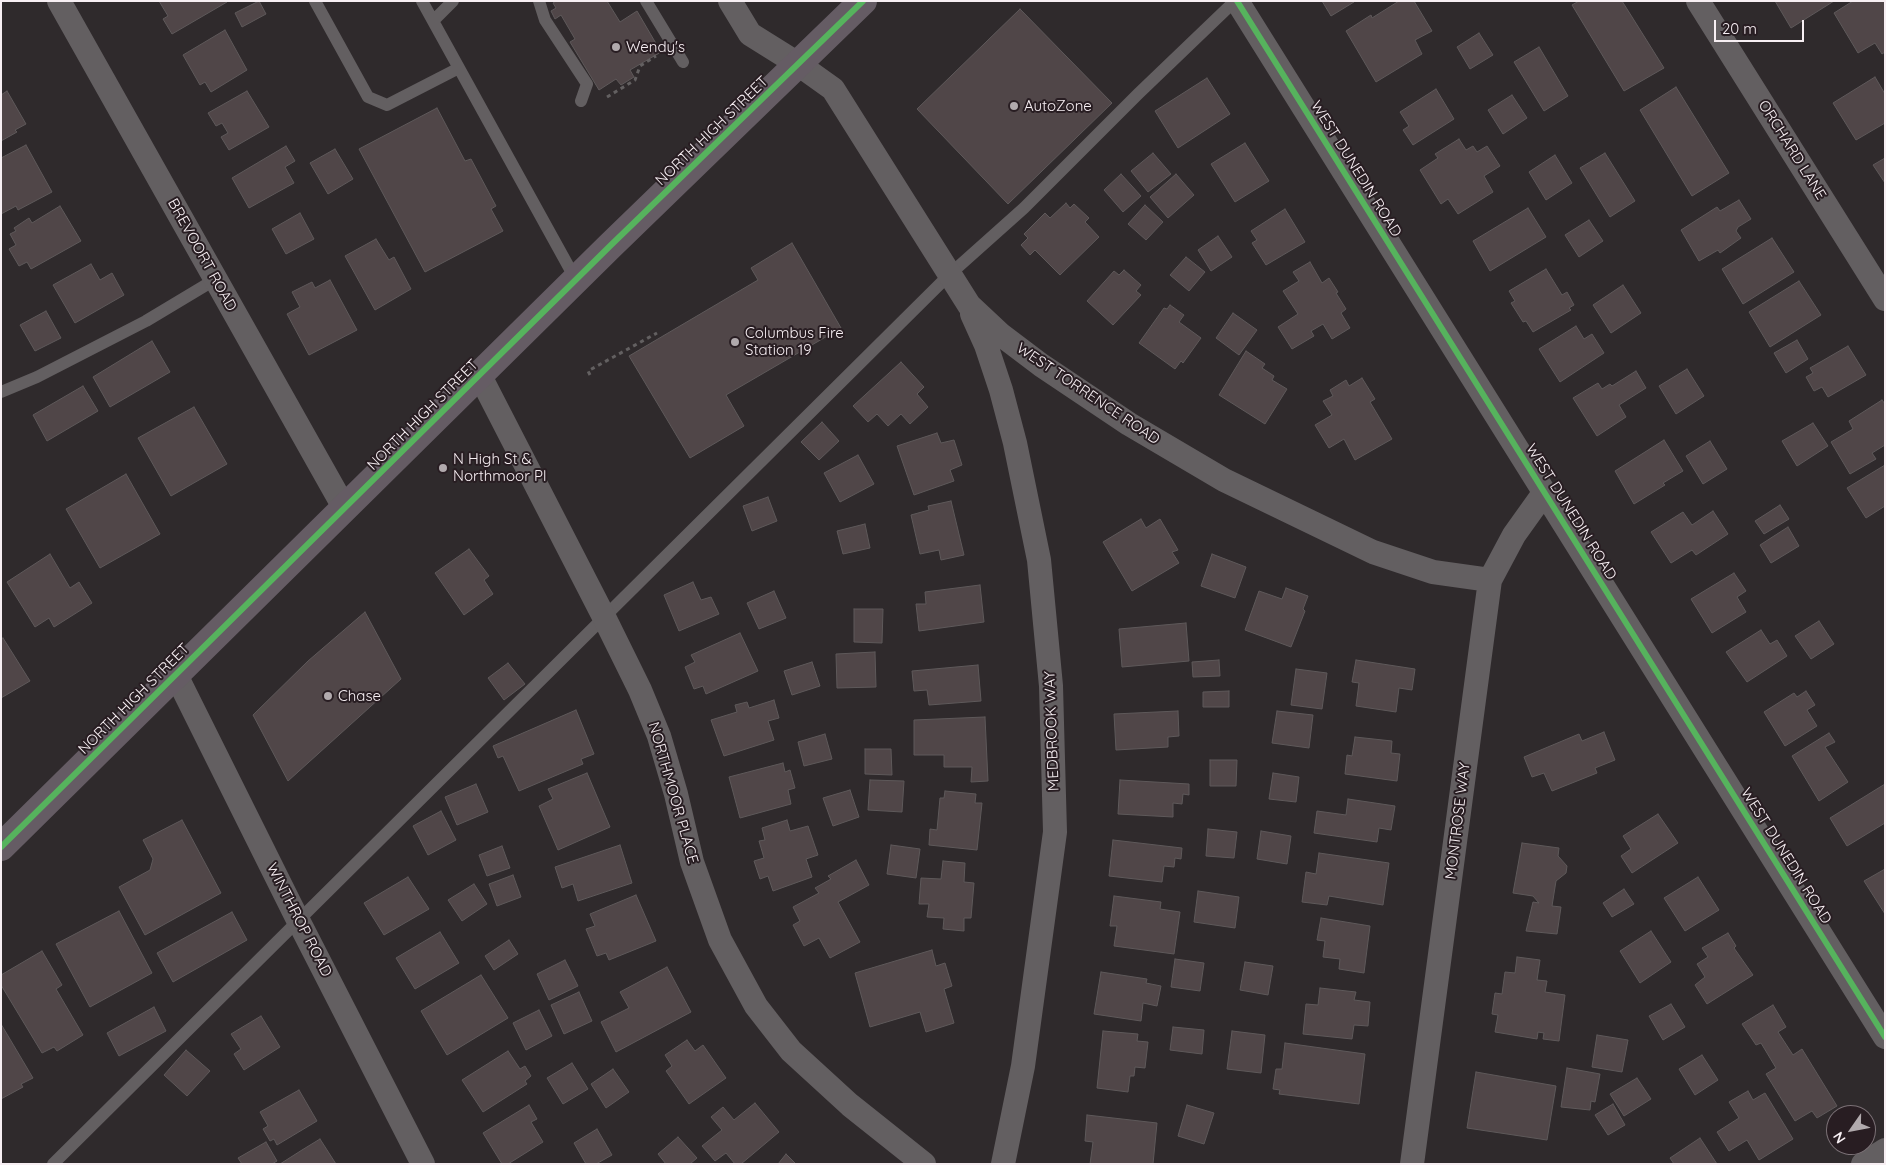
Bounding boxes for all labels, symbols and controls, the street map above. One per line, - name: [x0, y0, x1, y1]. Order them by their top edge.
- scale bar: [1716, 10, 1806, 42]
- text: 20 m: [1722, 19, 1757, 38]
- place label: Wendy's: [626, 38, 685, 56]
- marker: Wendy's: [610, 41, 622, 53]
- street label: NORTH HIGH STREET: [652, 73, 772, 189]
- place label: AutoZone: [1024, 97, 1092, 115]
- street label: ORCHARD LANE: [1754, 97, 1830, 203]
- street label: WEST DUNEDIN ROAD: [1307, 98, 1405, 240]
- marker: AutoZone: [1008, 100, 1020, 112]
- street label: BREVOORT ROAD: [164, 196, 240, 314]
- place label: Columbus Fire Station 19: [745, 324, 844, 359]
- marker: Columbus Fire Station 19: [729, 336, 741, 348]
- street label: WEST TORRENCE ROAD: [1013, 339, 1163, 449]
- street label: NORTH HIGH STREET: [364, 356, 482, 474]
- street label: WEST DUNEDIN ROAD: [1522, 441, 1620, 583]
- place label: N High St & Northmoor Pl: [453, 450, 546, 485]
- marker: N High St & Northmoor Pl: [437, 462, 449, 474]
- street label: NORTH HIGH STREET: [75, 640, 193, 758]
- street label: MEDBROOK WAY: [1041, 671, 1063, 791]
- place label: Chase: [338, 687, 381, 705]
- marker: Chase: [322, 690, 334, 702]
- street label: NORTHMOOR PLACE: [644, 720, 702, 866]
- street label: MONTROSE WAY: [1442, 761, 1474, 881]
- street label: WEST DUNEDIN ROAD: [1737, 785, 1835, 927]
- street label: WINTHROP ROAD: [263, 860, 335, 980]
- north arrow: [1826, 1105, 1876, 1155]
- text: N: [1829, 1128, 1850, 1147]

